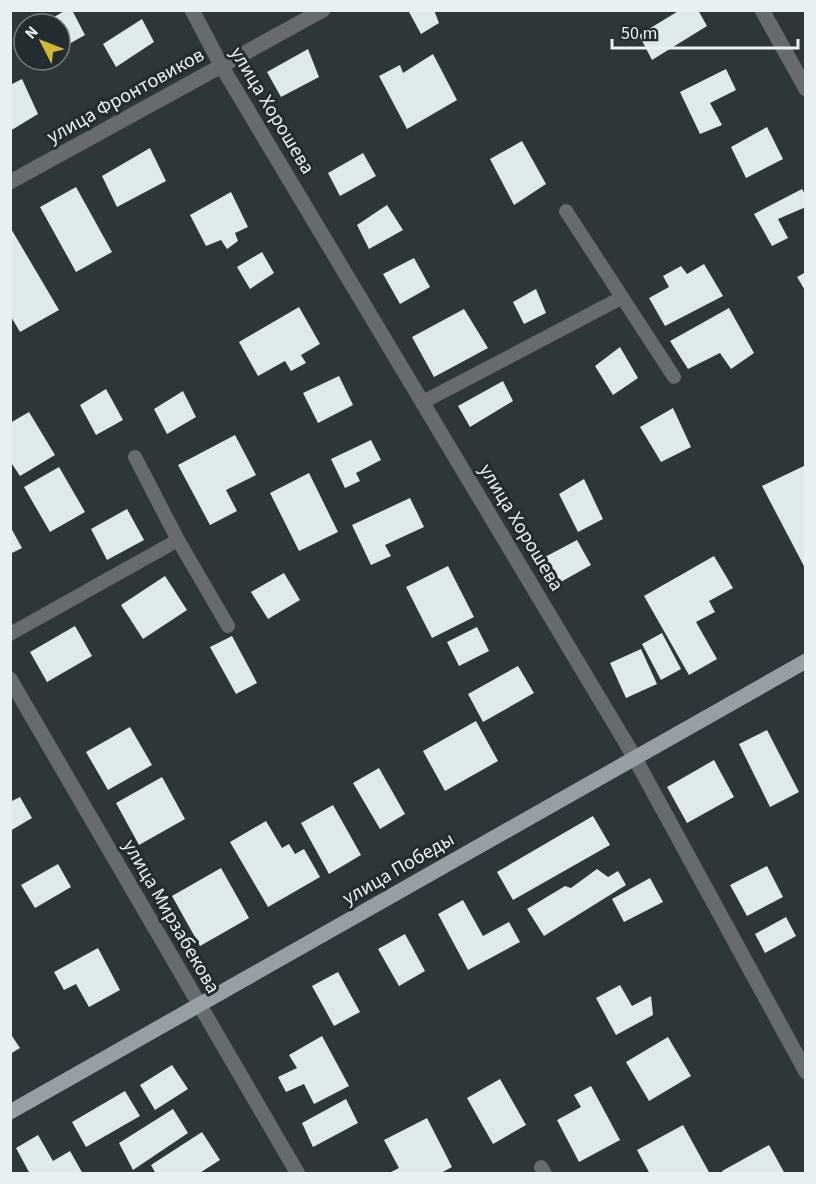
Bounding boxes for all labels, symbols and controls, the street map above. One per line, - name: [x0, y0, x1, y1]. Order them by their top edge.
- north arrow: [12, 12, 72, 72]
- scale bar: [612, 12, 798, 50]
- text: N: [20, 21, 43, 44]
- text: 50 m: [621, 21, 657, 46]
- street label: улица Фронтовиков: [42, 41, 209, 151]
- street label: улица Хорошева: [223, 41, 321, 180]
- street label: улица Хорошева: [472, 458, 570, 597]
- street label: улица Победы: [337, 825, 460, 912]
- street label: улица Мирзабекова: [116, 834, 227, 999]

